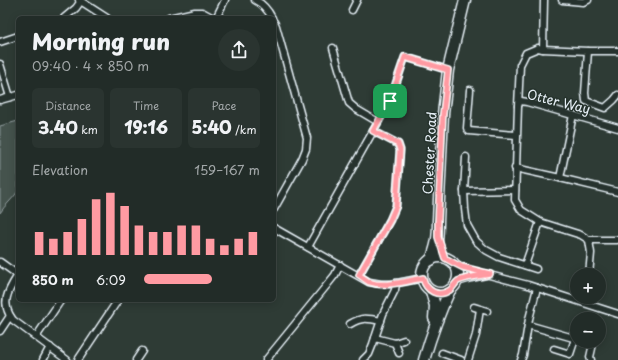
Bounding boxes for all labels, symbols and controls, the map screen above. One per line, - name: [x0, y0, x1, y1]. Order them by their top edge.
- text: Morning run: [32, 24, 170, 57]
- button: share: [218, 29, 260, 71]
- text: 09:40 · 4 × 850 m: [32, 56, 149, 75]
- pin: [373, 84, 407, 118]
- street label: Otter Way: [525, 84, 593, 118]
- icon: arrive: [379, 90, 401, 112]
- text: Distance: [45, 97, 91, 114]
- text: Time: [133, 97, 159, 114]
- text: Pace: [212, 97, 236, 114]
- street label: Chester Road: [417, 111, 441, 195]
- text: 3.40: [38, 114, 78, 140]
- text: 19:16: [124, 114, 168, 140]
- text: 5:40: [192, 114, 232, 140]
- text: km: [78, 121, 98, 138]
- text: /km: [232, 121, 256, 138]
- text: Elevation: [32, 160, 88, 179]
- text: 159–167 m: [194, 160, 260, 179]
- map controls: [570, 268, 606, 348]
- button: +: [570, 268, 606, 304]
- text: 850 m: [32, 270, 74, 289]
- text: 6:09: [96, 270, 126, 289]
- button: −: [570, 312, 606, 348]

